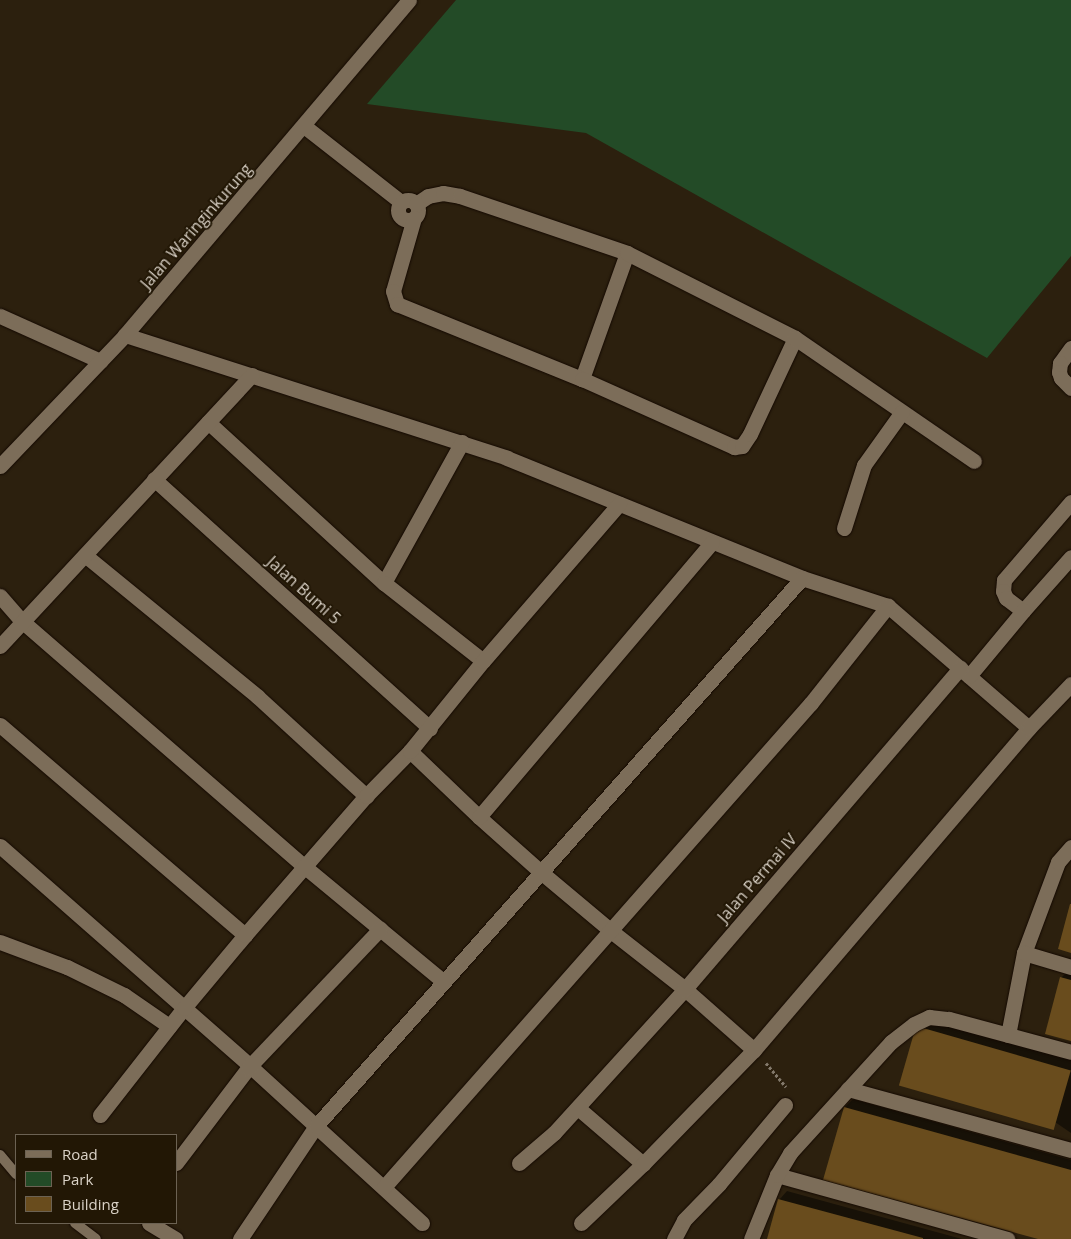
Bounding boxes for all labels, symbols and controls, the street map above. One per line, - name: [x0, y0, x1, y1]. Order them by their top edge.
- street label: Jalan Waringinkurung: [136, 159, 256, 293]
- street label: Jalan Bumi 5: [263, 552, 345, 628]
- street label: Jalan Permai IV: [713, 830, 801, 926]
- legend: [15, 1134, 178, 1224]
- text: Road: [62, 1144, 98, 1164]
- text: Park: [62, 1169, 93, 1189]
- text: Building: [62, 1194, 119, 1214]

